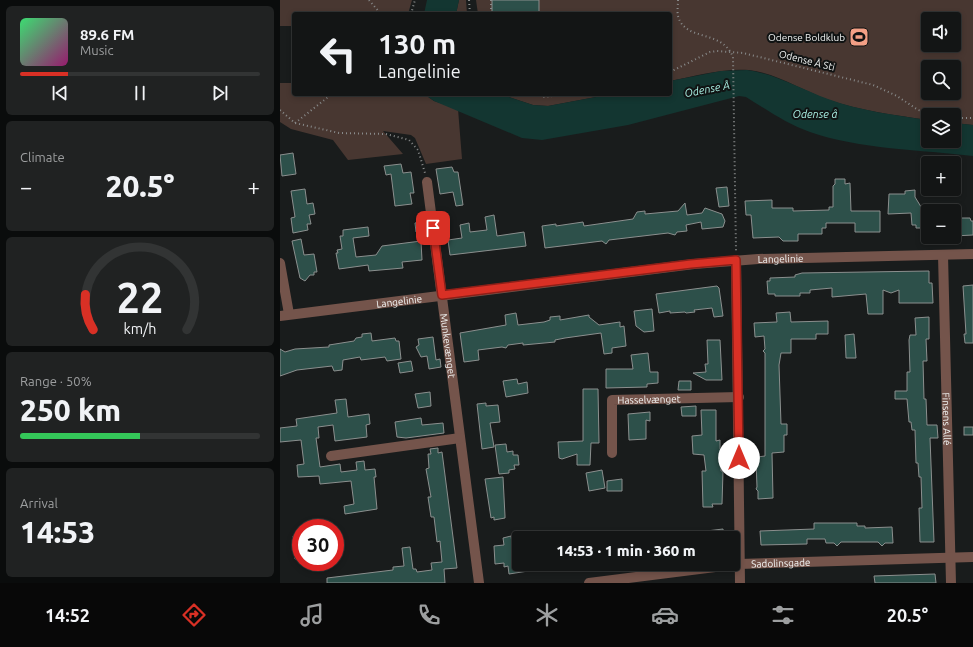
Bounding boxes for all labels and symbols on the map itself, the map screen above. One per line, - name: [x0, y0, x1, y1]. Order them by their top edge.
- sports icon: Odense Boldklub: [848, 26, 870, 48]
- place label: Odense Boldklub: [768, 32, 845, 43]
- street label: Odense Å Sti: [778, 48, 836, 73]
- water label: Odense Å: [683, 79, 731, 99]
- water label: Odense å: [793, 108, 837, 120]
- pin: [416, 211, 450, 245]
- street label: Langelinie: [757, 253, 804, 265]
- street label: Langelinie: [376, 293, 423, 310]
- street label: Munkevænget: [438, 313, 457, 379]
- street label: Finsens Allé: [940, 392, 953, 446]
- street label: Hasselvænget: [617, 393, 681, 406]
- position arrow: [718, 437, 760, 479]
- speed limit sign: 30: [292, 519, 344, 571]
- street label: Sadolinsgade: [751, 557, 811, 570]

